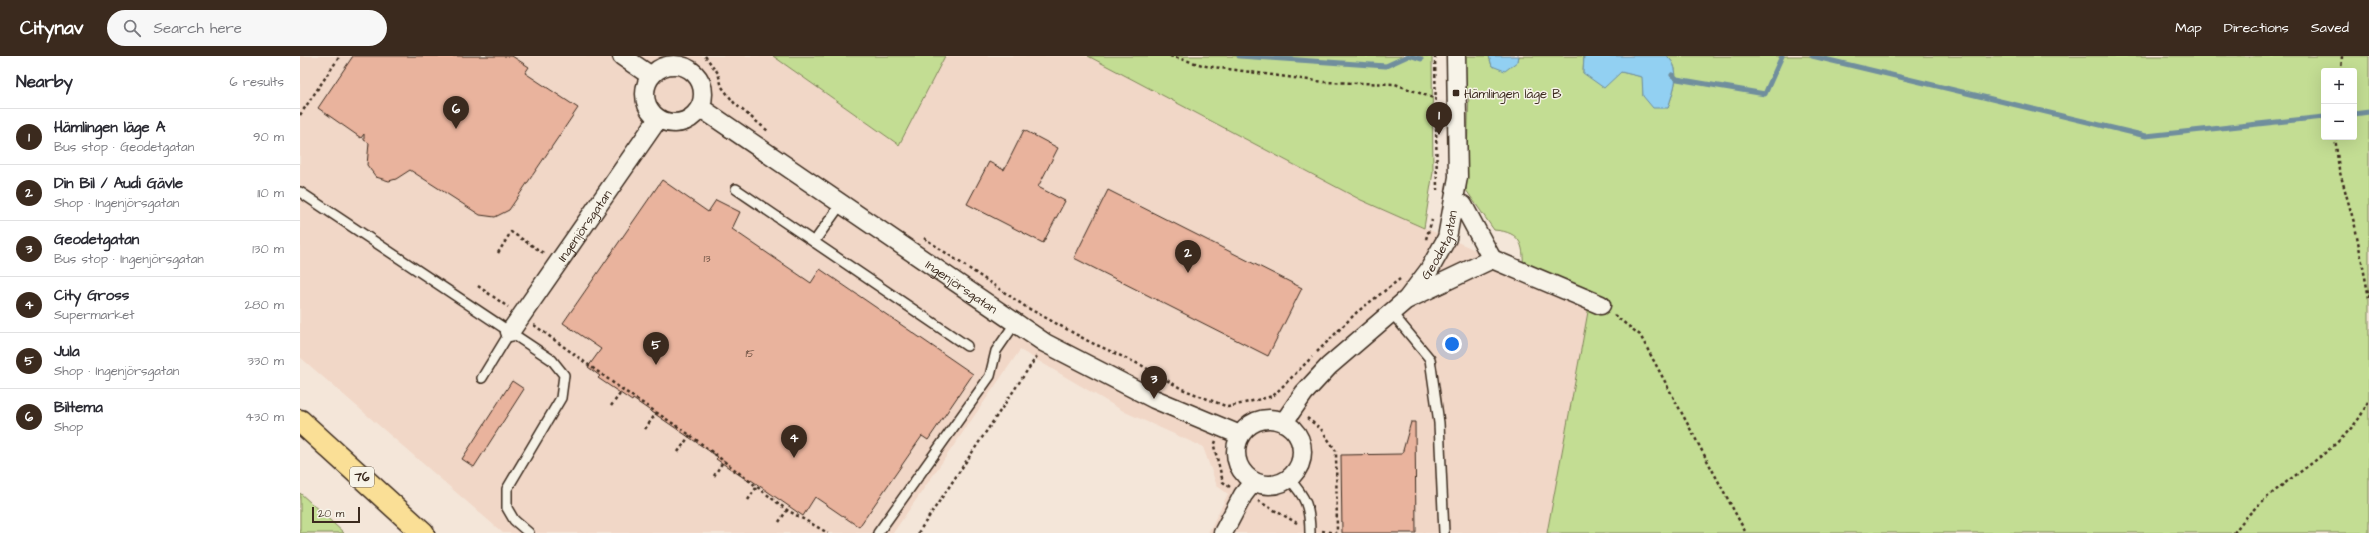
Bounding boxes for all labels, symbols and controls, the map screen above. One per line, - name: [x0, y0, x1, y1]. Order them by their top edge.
- search box: [107, 10, 387, 46]
- text: Citynav: [20, 15, 83, 42]
- icon: search: [121, 17, 143, 39]
- text: Search here: [153, 18, 242, 39]
- text: Map: [2175, 18, 2202, 38]
- text: Directions: [2224, 18, 2289, 38]
- text: Saved: [2311, 18, 2349, 38]
- map controls: [2321, 68, 2357, 140]
- button: +: [2321, 68, 2357, 104]
- text: Nearby: [16, 70, 73, 94]
- text: 6 results: [229, 73, 284, 91]
- place label: Hämlingen läge B: [1464, 85, 1561, 104]
- marker: Hämlingen läge B: [1451, 88, 1461, 98]
- pin: 6: [443, 96, 469, 129]
- pin: 1: [1426, 102, 1452, 135]
- button: −: [2321, 104, 2357, 140]
- text: Hämlingen läge A: [54, 117, 165, 138]
- text: 1: [28, 128, 30, 146]
- text: 90 m: [253, 128, 284, 146]
- text: Bus stop · Geodetgatan: [54, 138, 194, 156]
- text: Din Bil / Audi Gävle: [54, 173, 183, 194]
- text: 2: [25, 184, 33, 202]
- text: 110 m: [257, 184, 284, 202]
- street label: Ingenjörsgatan: [554, 186, 617, 265]
- text: Shop · Ingenjörsgatan: [54, 194, 179, 212]
- street label: Geodetgatan: [1417, 208, 1462, 283]
- text: Geodetgatan: [54, 229, 139, 250]
- text: 3: [26, 240, 32, 258]
- text: 130 m: [252, 240, 284, 258]
- pin: 2: [1175, 240, 1201, 273]
- text: Bus stop · Ingenjörsgatan: [54, 250, 204, 268]
- house number: 13: [703, 251, 711, 266]
- street label: Ingenjörsgatan: [922, 256, 1001, 318]
- text: City Gross: [54, 285, 129, 306]
- text: 4: [25, 296, 33, 314]
- text: 280 m: [245, 296, 284, 314]
- text: Supermarket: [54, 306, 135, 324]
- pin: 5: [643, 332, 669, 365]
- your location: [1442, 334, 1462, 354]
- text: Jula: [54, 341, 80, 362]
- house number: 15: [745, 346, 755, 361]
- text: 5: [24, 352, 34, 370]
- text: 330 m: [247, 352, 284, 370]
- text: Shop · Ingenjörsgatan: [54, 362, 179, 380]
- pin: 3: [1141, 366, 1167, 399]
- text: Biltema: [54, 397, 103, 418]
- text: 6: [25, 408, 33, 426]
- text: 430 m: [245, 408, 284, 426]
- text: Shop: [54, 418, 83, 436]
- pin: 4: [781, 425, 807, 458]
- road number: 76: [350, 467, 374, 487]
- scale bar: [312, 505, 360, 524]
- text: 20 m: [318, 506, 344, 521]

